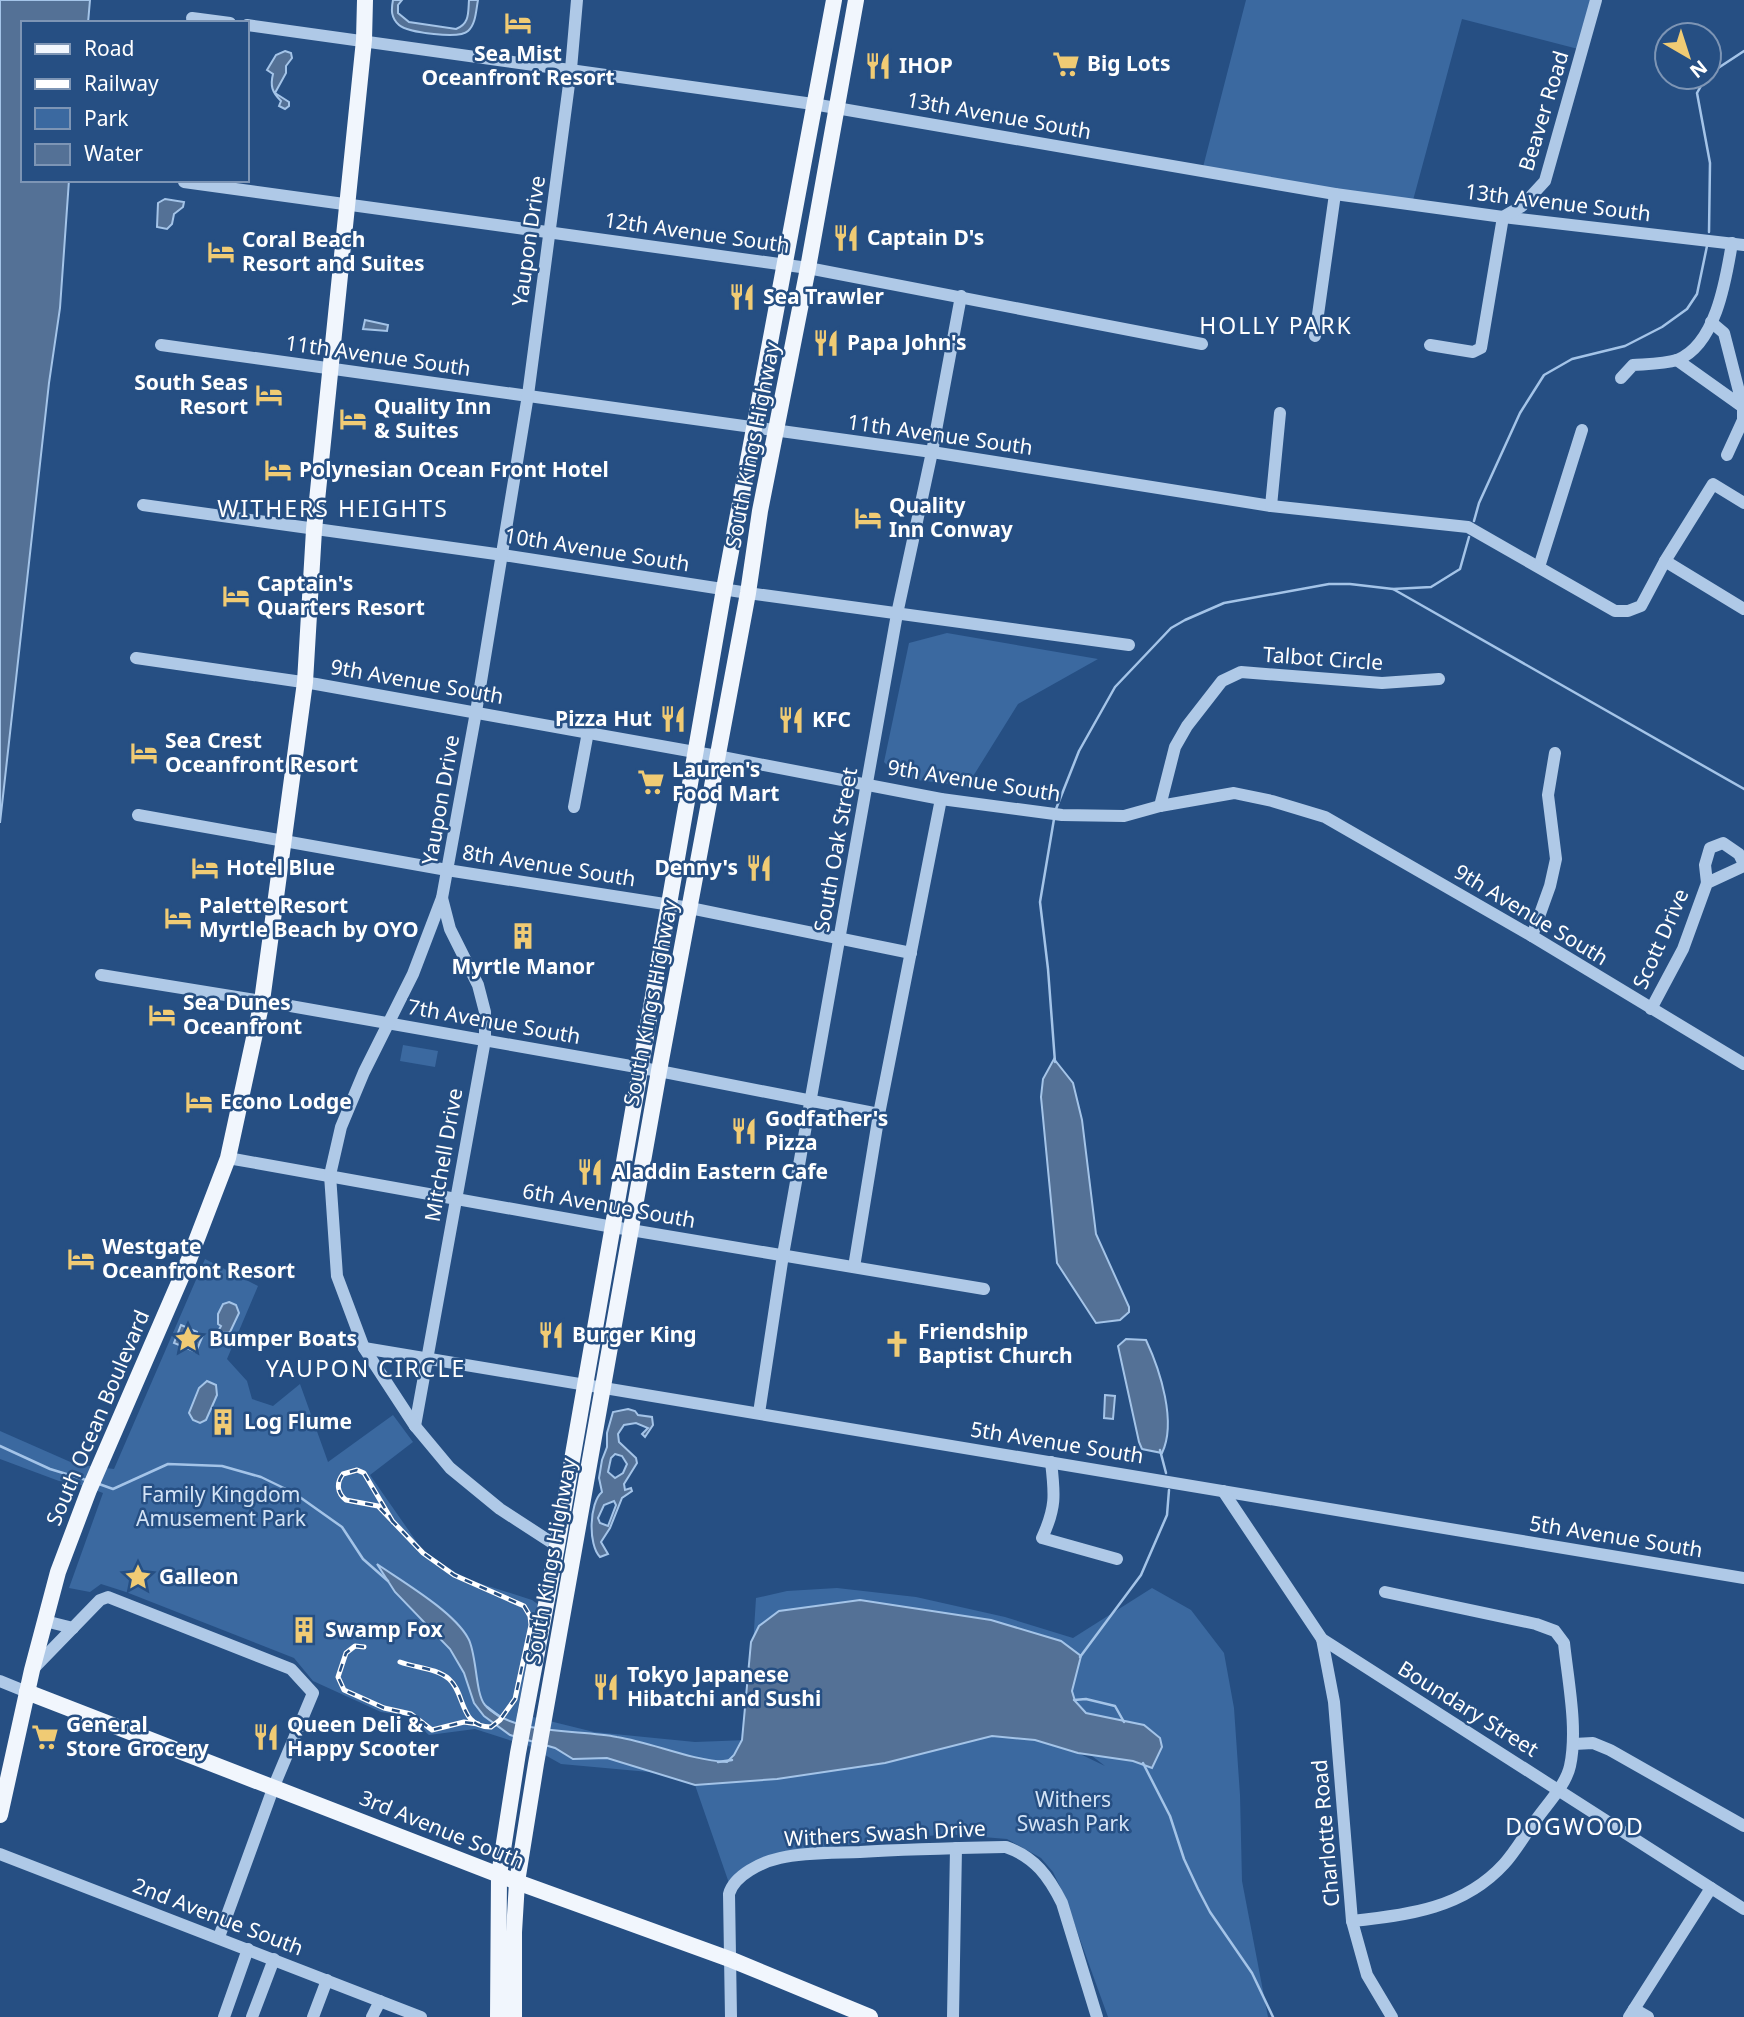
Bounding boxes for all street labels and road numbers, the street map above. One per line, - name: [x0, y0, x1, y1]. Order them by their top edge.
- street label: Beaver Road: [1511, 47, 1575, 174]
- street label: 13th Avenue South: [905, 85, 1094, 145]
- street label: Yaupon Drive: [505, 174, 551, 308]
- street label: 13th Avenue South: [1464, 177, 1653, 227]
- street label: 12th Avenue South: [603, 205, 792, 259]
- street label: 11th Avenue South: [284, 328, 473, 382]
- street label: South Kings Highway: [718, 339, 786, 550]
- street label: 11th Avenue South: [846, 407, 1035, 461]
- street label: 10th Avenue South: [503, 521, 692, 577]
- street label: Talbot Circle: [1262, 640, 1384, 676]
- street label: 9th Avenue South: [329, 652, 506, 710]
- street label: Yaupon Drive: [415, 733, 465, 867]
- street label: 9th Avenue South: [886, 752, 1063, 808]
- street label: South Oak Street: [807, 765, 863, 934]
- street label: 8th Avenue South: [461, 837, 638, 893]
- street label: 9th Avenue South: [1449, 857, 1614, 971]
- street label: Scott Drive: [1626, 884, 1695, 993]
- street label: South Kings Highway: [616, 897, 684, 1108]
- street label: 7th Avenue South: [406, 992, 583, 1050]
- street label: Mitchell Drive: [417, 1086, 469, 1224]
- street label: 6th Avenue South: [521, 1176, 698, 1234]
- street label: South Ocean Boulevard: [39, 1306, 155, 1530]
- street label: 5th Avenue South: [969, 1414, 1146, 1470]
- street label: South Kings Highway: [518, 1455, 582, 1666]
- street label: 5th Avenue South: [1528, 1508, 1705, 1564]
- street label: Boundary Street: [1393, 1654, 1544, 1763]
- street label: Charlotte Road: [1305, 1758, 1345, 1908]
- street label: 3rd Avenue South: [356, 1783, 529, 1875]
- street label: Withers Swash Drive: [783, 1814, 986, 1852]
- street label: 2nd Avenue South: [129, 1871, 308, 1961]

